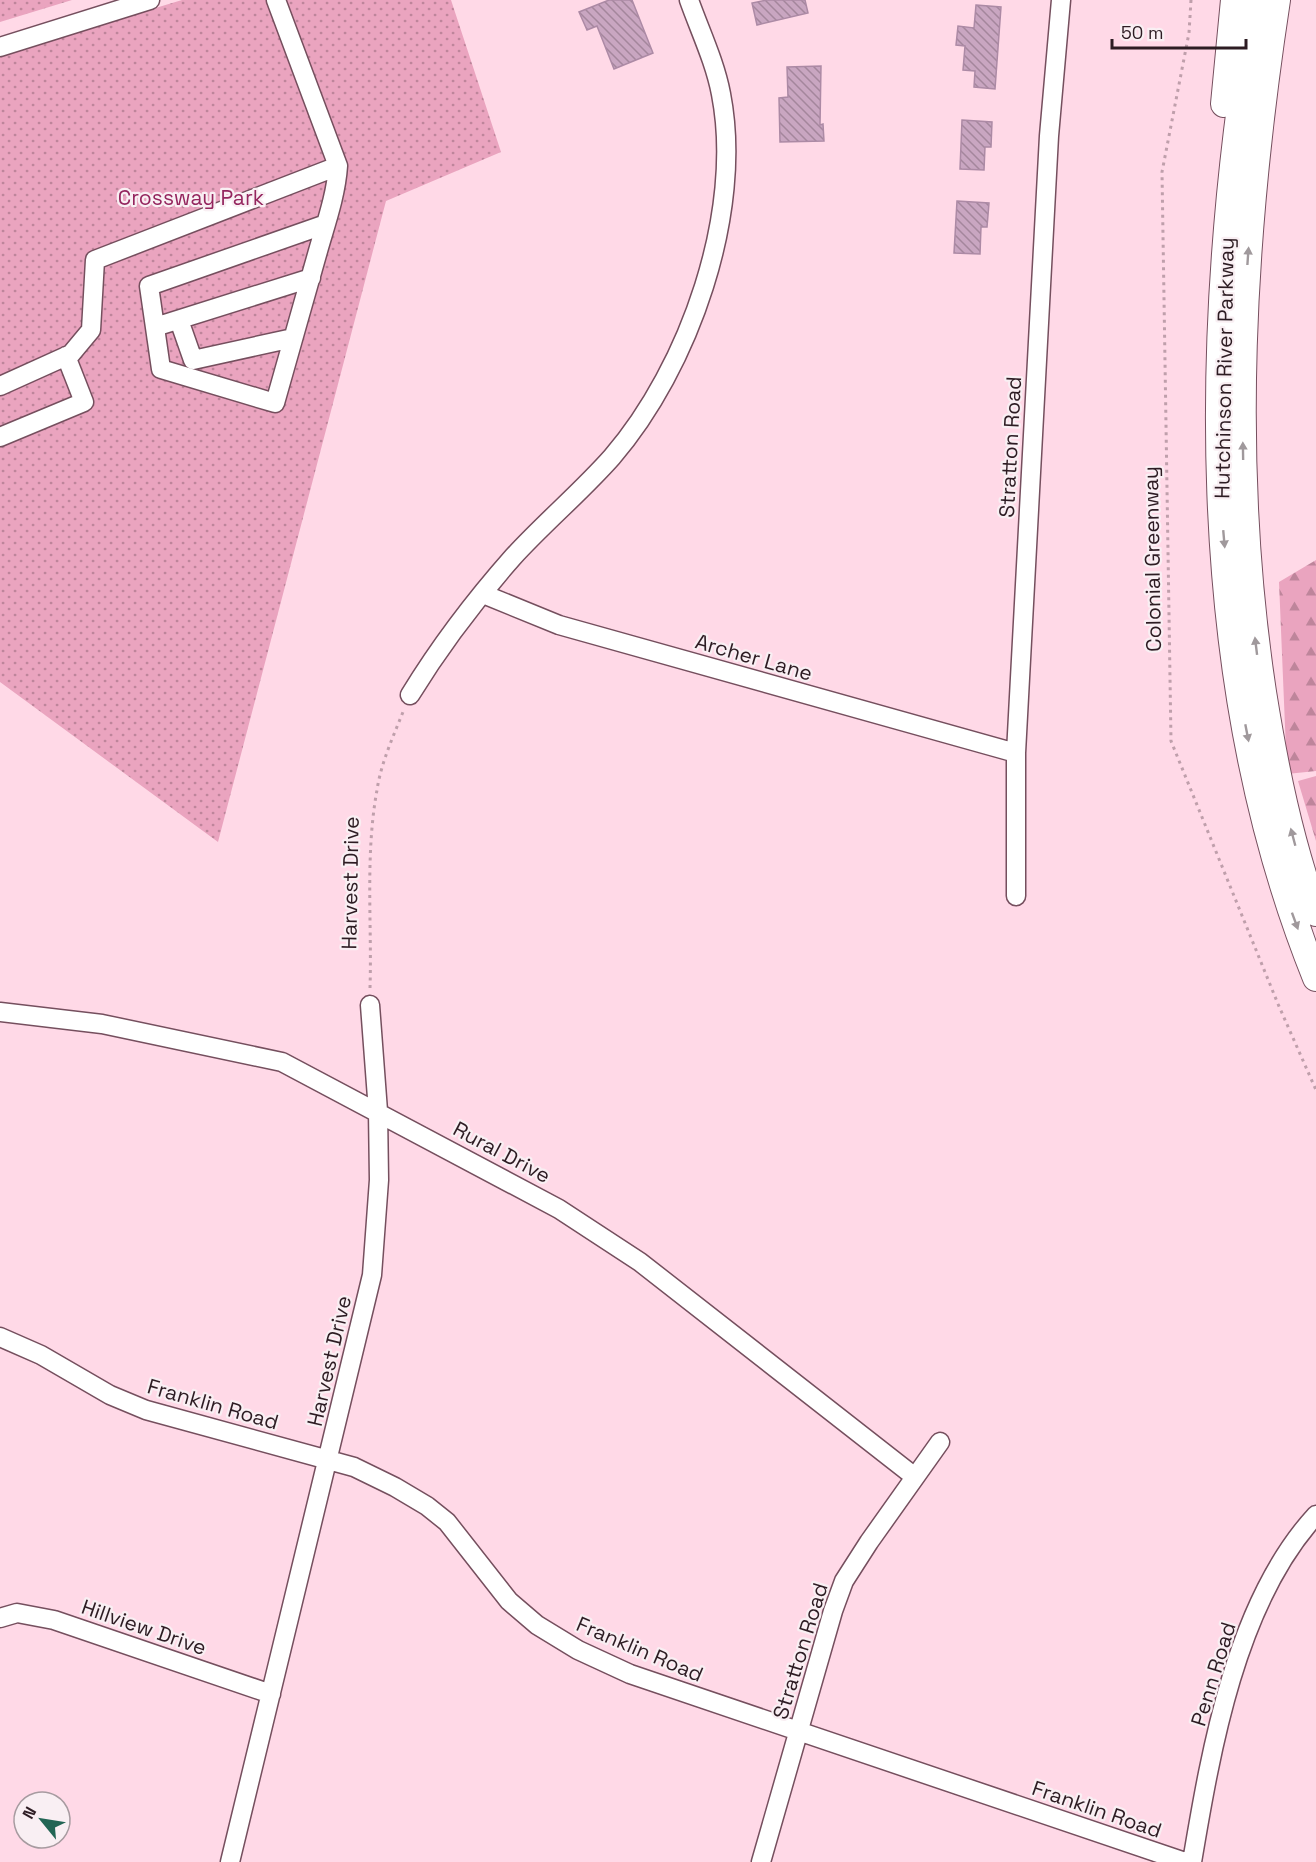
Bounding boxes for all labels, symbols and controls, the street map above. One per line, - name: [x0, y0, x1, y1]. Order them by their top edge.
- scale bar: [1112, 12, 1246, 50]
- text: 50 m: [1121, 21, 1163, 44]
- park label: Crossway Park: [118, 184, 264, 211]
- street label: Hutchinson River Parkway: [1208, 237, 1240, 499]
- one-way arrow: [1243, 247, 1252, 266]
- street label: Stratton Road: [993, 376, 1027, 518]
- one-way arrow: [1238, 442, 1248, 461]
- street label: Colonial Greenway: [1137, 466, 1167, 652]
- one-way arrow: [1219, 530, 1229, 549]
- street label: Archer Lane: [692, 627, 816, 687]
- one-way arrow: [1252, 636, 1261, 655]
- one-way arrow: [1243, 723, 1252, 742]
- street label: Harvest Drive: [335, 816, 365, 950]
- one-way arrow: [1288, 828, 1297, 846]
- one-way arrow: [1291, 913, 1301, 931]
- street label: Rural Drive: [449, 1115, 555, 1189]
- street label: Harvest Drive: [301, 1293, 357, 1429]
- street label: Franklin Road: [144, 1372, 282, 1436]
- street label: Stratton Road: [766, 1579, 834, 1723]
- street label: Hillview Drive: [78, 1593, 210, 1661]
- street label: Franklin Road: [572, 1610, 708, 1688]
- street label: Penn Road: [1184, 1619, 1242, 1729]
- street label: Franklin Road: [1029, 1774, 1165, 1844]
- north arrow: [12, 1790, 72, 1850]
- text: N: [18, 1803, 41, 1823]

